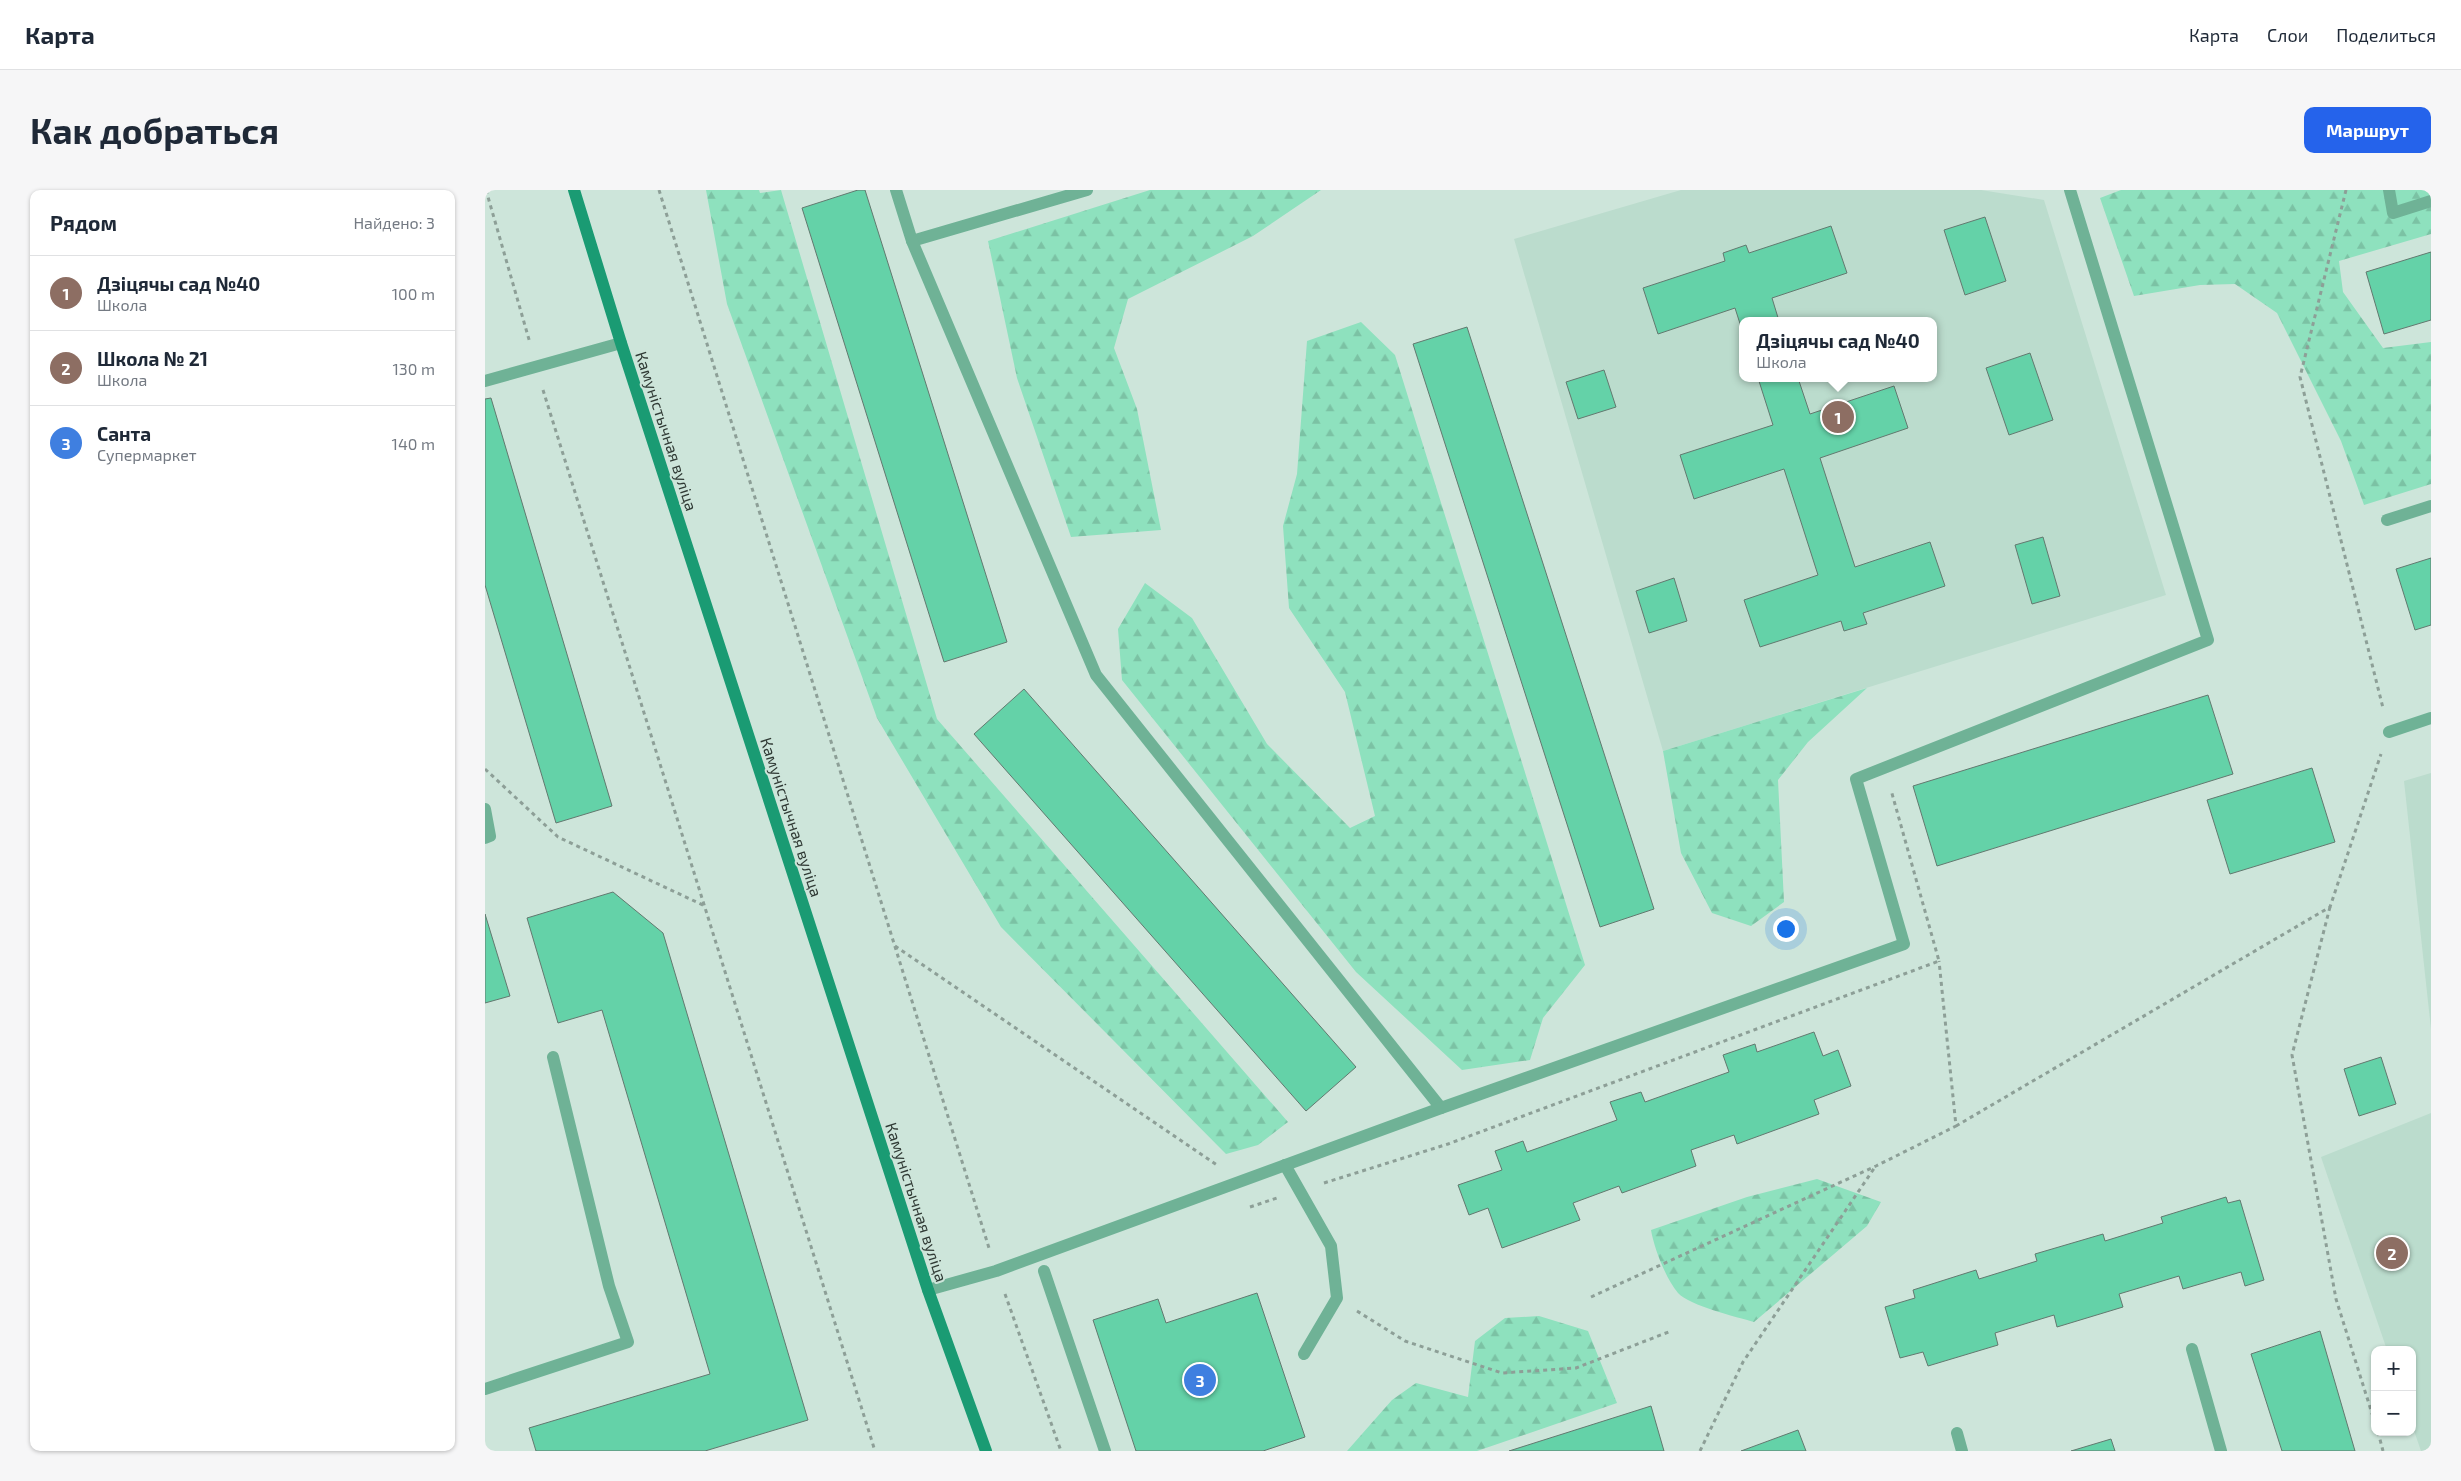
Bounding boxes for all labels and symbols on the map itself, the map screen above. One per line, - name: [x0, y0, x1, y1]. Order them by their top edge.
- street label: Камуністычная вуліца: [631, 349, 702, 513]
- pin: 1: [1822, 398, 1854, 436]
- street label: Камуністычная вуліца: [756, 735, 827, 899]
- your location: [1773, 916, 1799, 942]
- street label: Камуністычная вуліца: [881, 1120, 952, 1284]
- pin: 2: [2376, 1234, 2408, 1272]
- pin: 3: [1184, 1361, 1216, 1399]

